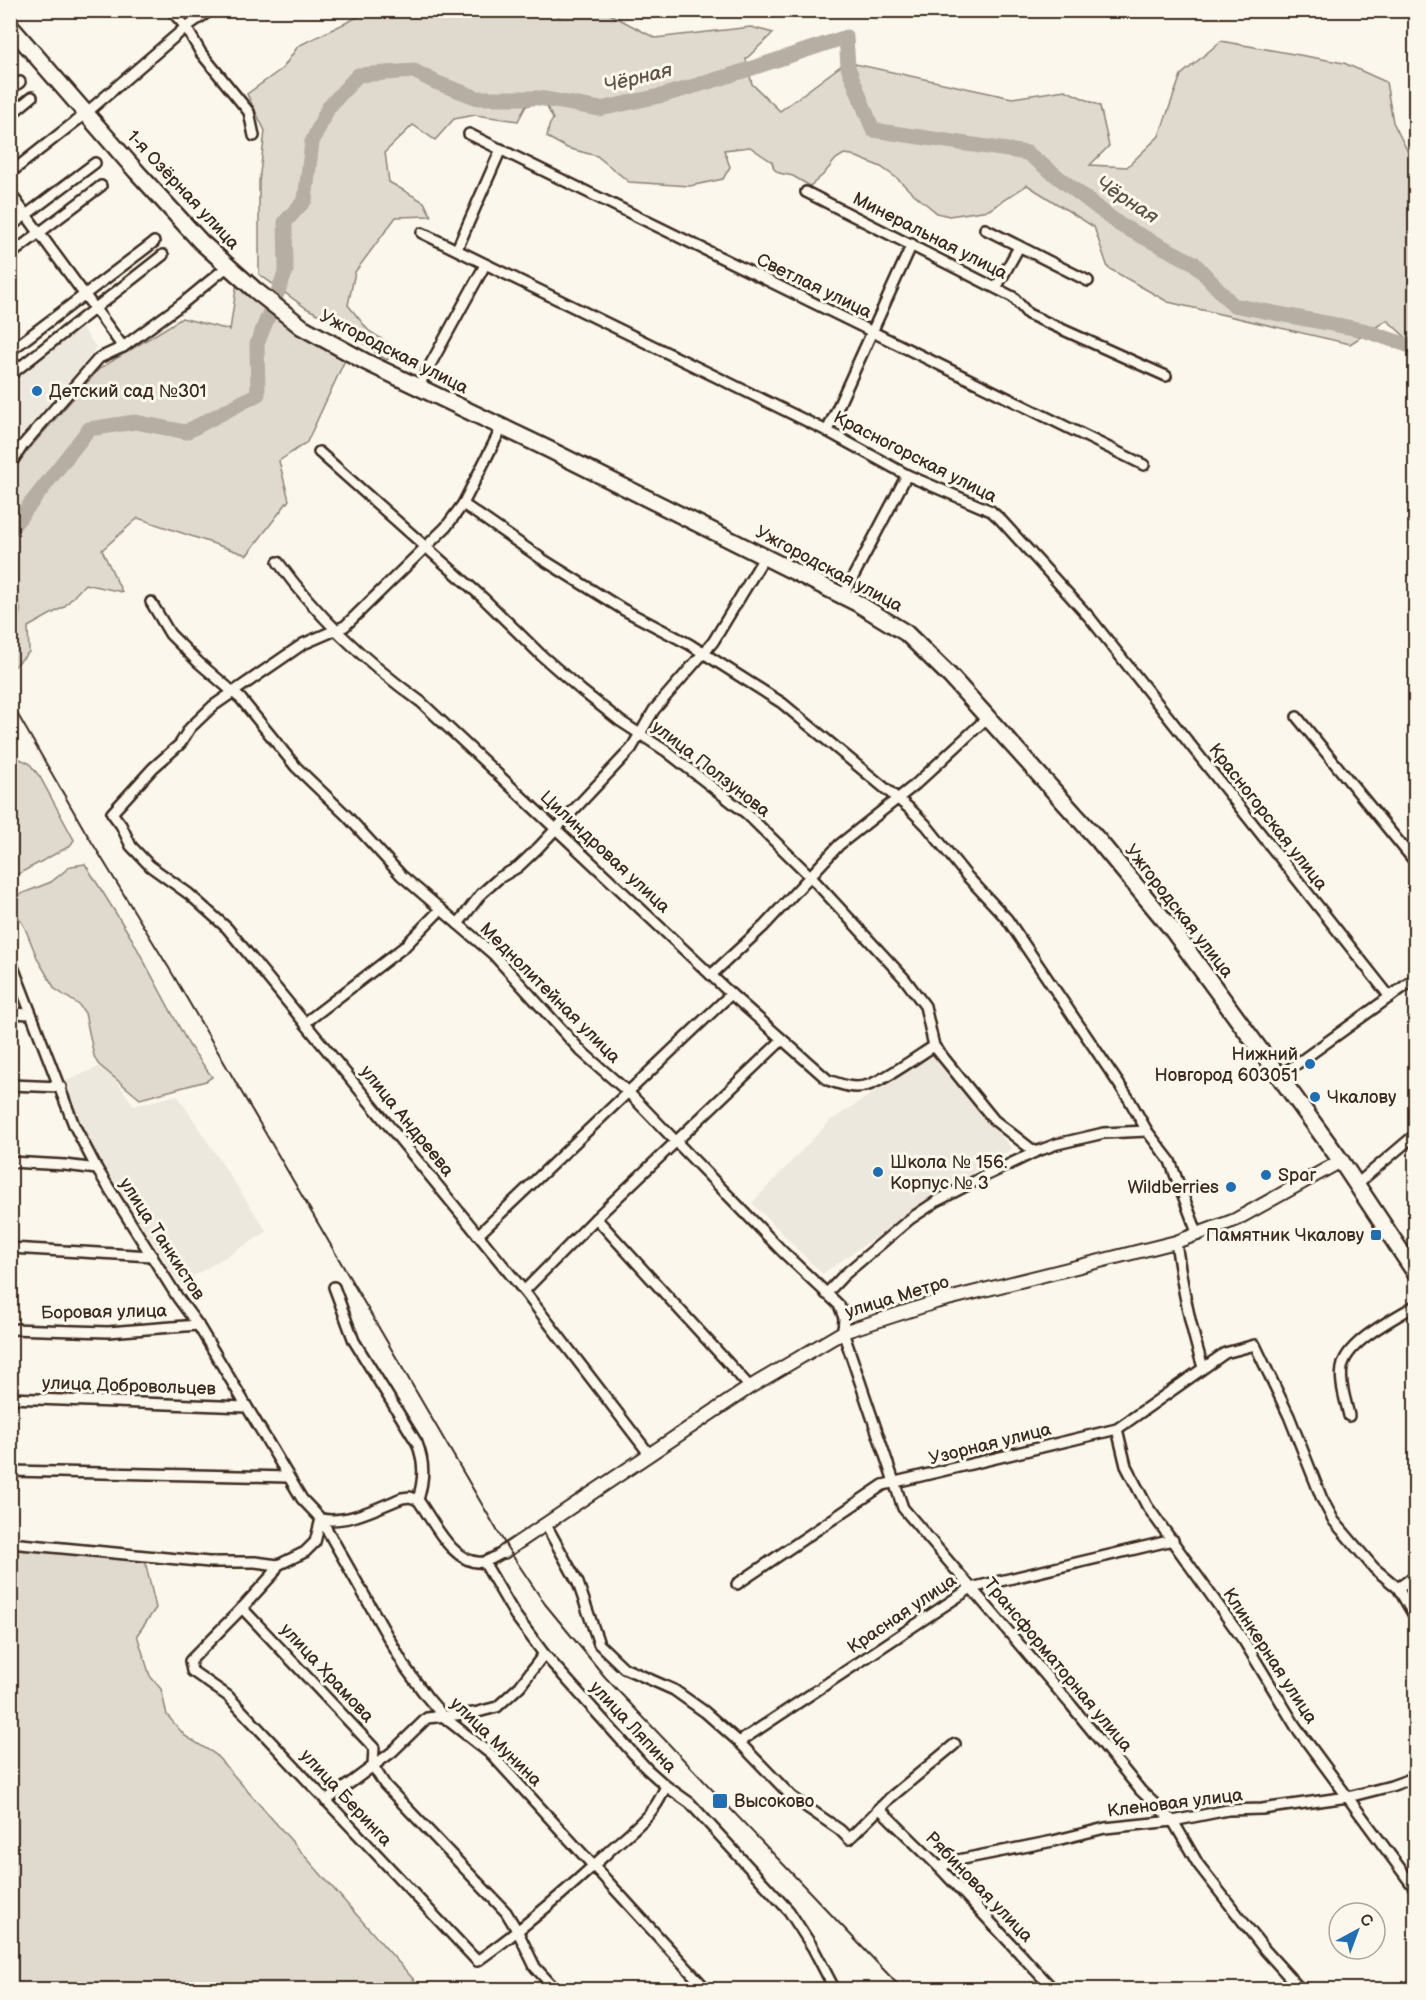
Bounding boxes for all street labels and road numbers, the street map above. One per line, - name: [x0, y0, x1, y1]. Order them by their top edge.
- street label: 1-я Озёрная улица: [122, 126, 244, 254]
- street label: Минеральная улица: [849, 188, 1011, 284]
- street label: Светлая улица: [753, 249, 875, 323]
- street label: Ужгородская улица: [316, 305, 472, 399]
- street label: Красногорская улица: [830, 407, 1000, 507]
- street label: Ужгородская улица: [752, 521, 906, 617]
- street label: улица Ползунова: [648, 716, 775, 822]
- street label: Красногорская улица: [1204, 739, 1332, 895]
- street label: Цилиндровая улица: [536, 787, 674, 918]
- street label: Ужгородская улица: [1120, 840, 1238, 982]
- street label: Меднолитейная улица: [475, 918, 625, 1068]
- street label: улица Андреева: [356, 1061, 458, 1181]
- street label: улица Танкистов: [115, 1174, 210, 1304]
- street label: улица Метро: [842, 1271, 952, 1323]
- street label: Боровая улица: [41, 1300, 168, 1324]
- street label: улица Добровольцев: [42, 1372, 217, 1400]
- street label: Узорная улица: [927, 1419, 1054, 1469]
- street label: Красная улица: [844, 1570, 961, 1658]
- street label: Трансформаторная улица: [979, 1574, 1137, 1756]
- street label: Клинкерная улица: [1218, 1584, 1322, 1728]
- street label: улица Храмова: [276, 1619, 378, 1727]
- street label: улица Ляпина: [585, 1677, 681, 1777]
- street label: улица Мунина: [446, 1693, 546, 1791]
- street label: улица Беринга: [296, 1745, 396, 1851]
- street label: Кленовая улица: [1106, 1784, 1244, 1822]
- street label: Рябиновая улица: [921, 1827, 1037, 1947]

